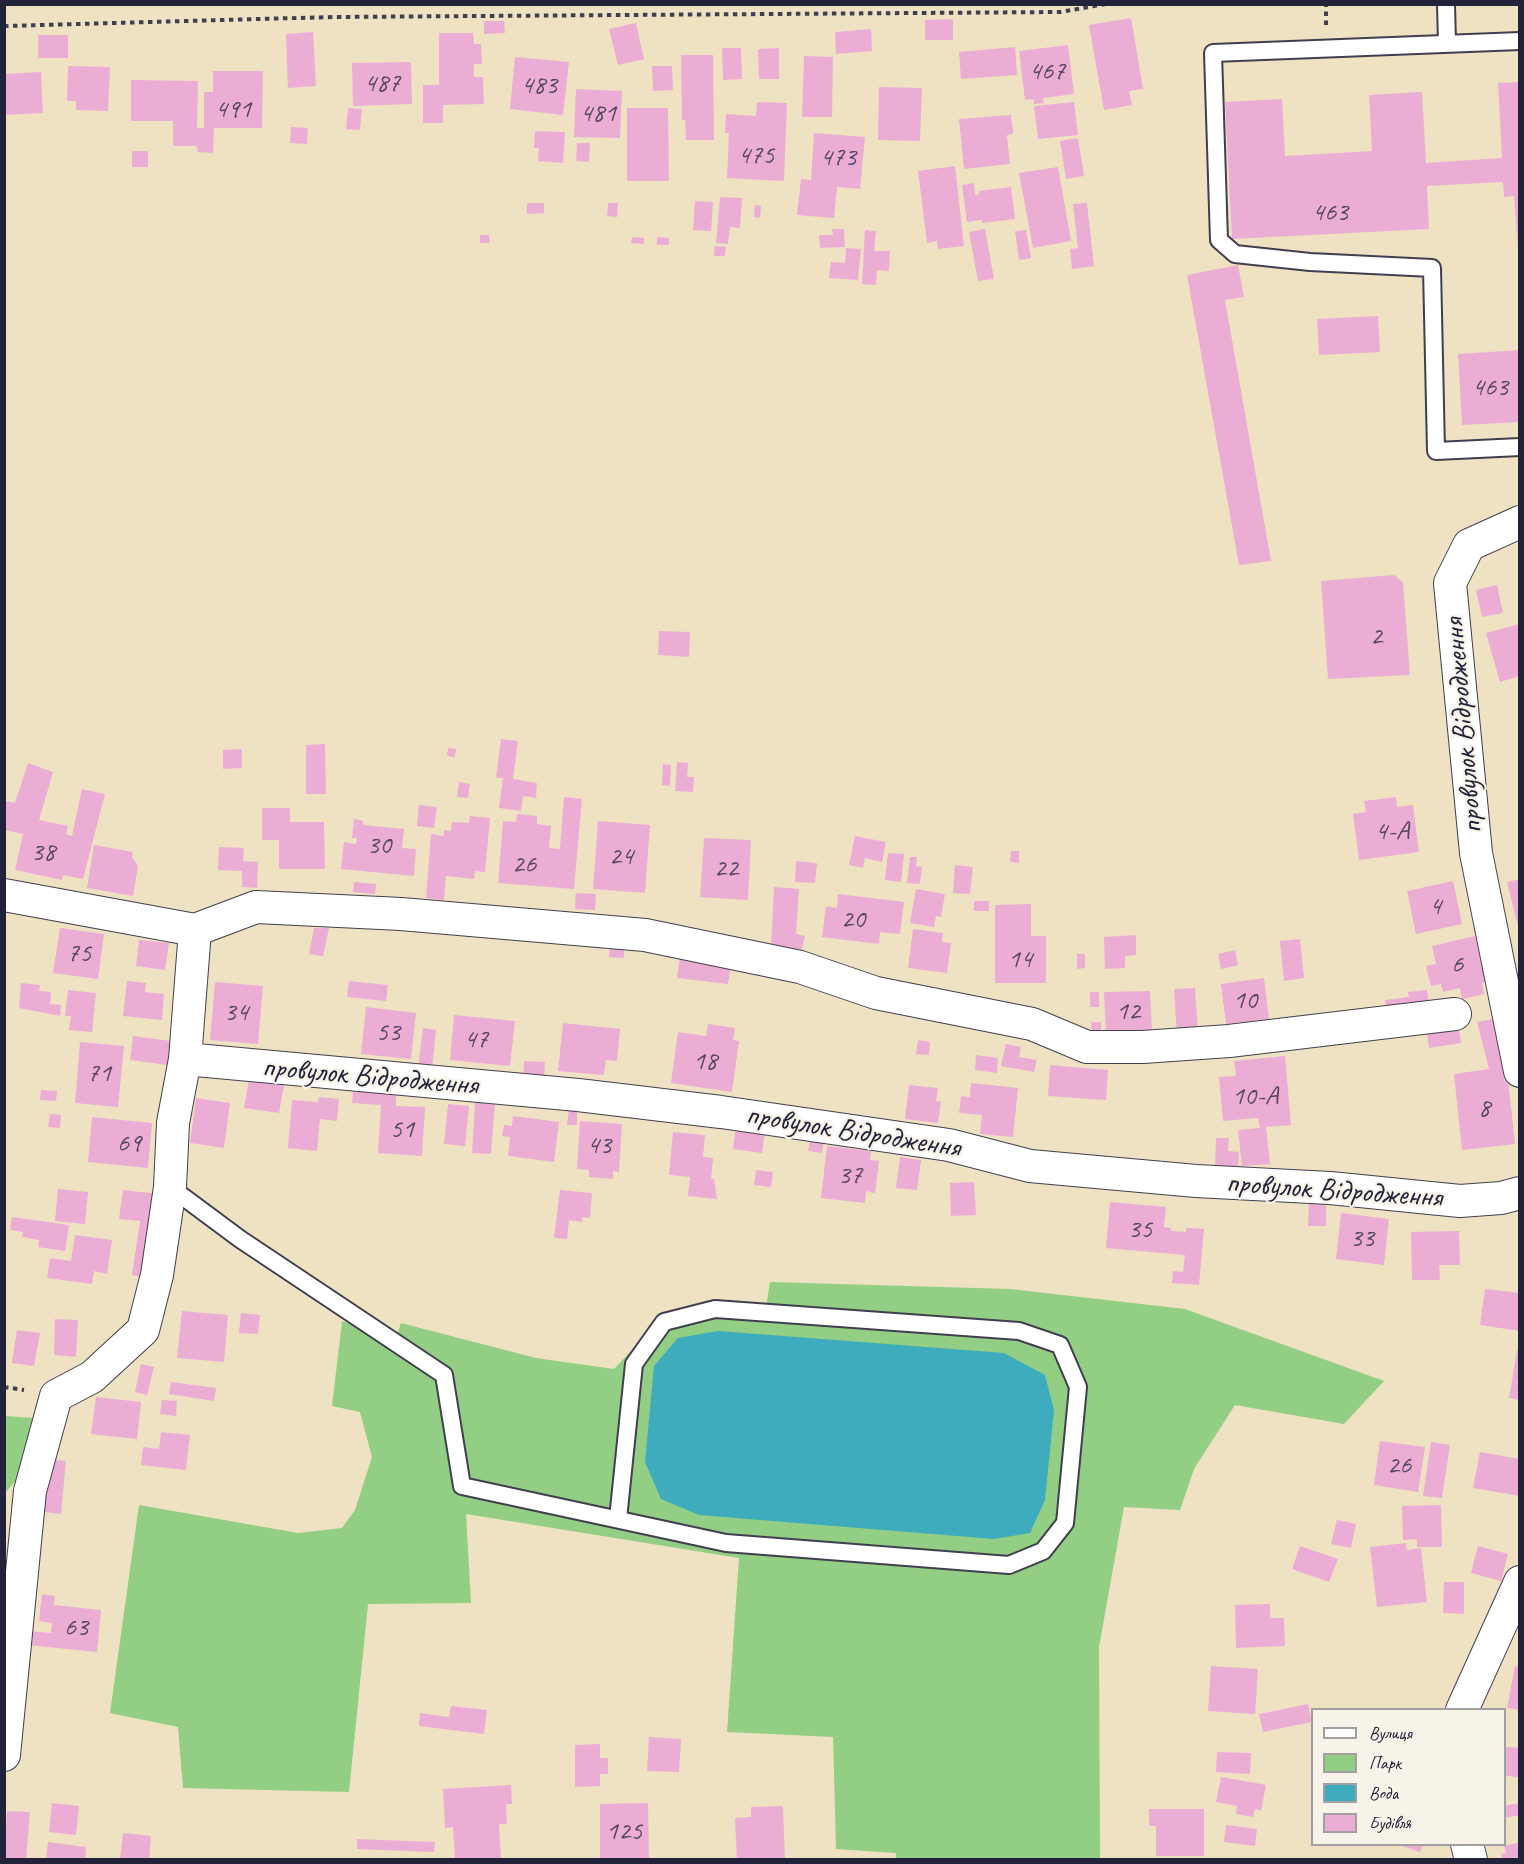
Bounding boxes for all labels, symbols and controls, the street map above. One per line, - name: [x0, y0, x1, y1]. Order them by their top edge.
- house number: 467: [1029, 56, 1065, 88]
- house number: 487: [364, 68, 400, 100]
- house number: 483: [521, 70, 557, 102]
- house number: 491: [215, 94, 251, 126]
- house number: 481: [580, 98, 616, 130]
- house number: 475: [738, 140, 774, 172]
- house number: 473: [820, 142, 856, 174]
- house number: 463: [1312, 197, 1348, 229]
- house number: 463: [1472, 372, 1508, 404]
- street label: провулок Відродження: [1437, 617, 1491, 835]
- house number: 2: [1370, 621, 1382, 653]
- house number: 4-А: [1375, 816, 1409, 848]
- house number: 30: [367, 830, 391, 862]
- house number: 38: [31, 837, 55, 869]
- house number: 24: [609, 841, 633, 873]
- house number: 26: [512, 849, 536, 881]
- house number: 22: [714, 853, 738, 885]
- house number: 4: [1429, 891, 1441, 923]
- house number: 20: [841, 904, 865, 936]
- house number: 75: [67, 938, 91, 970]
- house number: 14: [1008, 944, 1032, 976]
- house number: 6: [1451, 949, 1463, 981]
- house number: 10: [1233, 985, 1257, 1017]
- house number: 12: [1116, 996, 1140, 1028]
- house number: 34: [224, 997, 248, 1029]
- house number: 53: [376, 1017, 400, 1049]
- house number: 47: [464, 1024, 488, 1056]
- house number: 18: [693, 1046, 717, 1078]
- street label: провулок Відродження: [261, 1050, 479, 1104]
- house number: 71: [87, 1058, 111, 1090]
- house number: 10-А: [1232, 1081, 1278, 1113]
- house number: 8: [1478, 1093, 1490, 1125]
- street label: провулок Відродження: [743, 1097, 963, 1167]
- house number: 51: [390, 1114, 414, 1146]
- house number: 69: [117, 1128, 141, 1160]
- house number: 43: [587, 1130, 611, 1162]
- house number: 37: [838, 1160, 862, 1192]
- street label: провулок Відродження: [1225, 1165, 1443, 1217]
- house number: 35: [1128, 1214, 1152, 1246]
- house number: 33: [1350, 1223, 1374, 1255]
- house number: 26: [1387, 1450, 1411, 1482]
- house number: 63: [64, 1612, 88, 1644]
- legend: [1311, 1708, 1506, 1846]
- text: Вулиця: [1369, 1722, 1412, 1744]
- text: Парк: [1369, 1752, 1401, 1774]
- text: Вода: [1369, 1782, 1398, 1804]
- text: Будівля: [1369, 1812, 1411, 1834]
- house number: 125: [606, 1816, 642, 1848]

